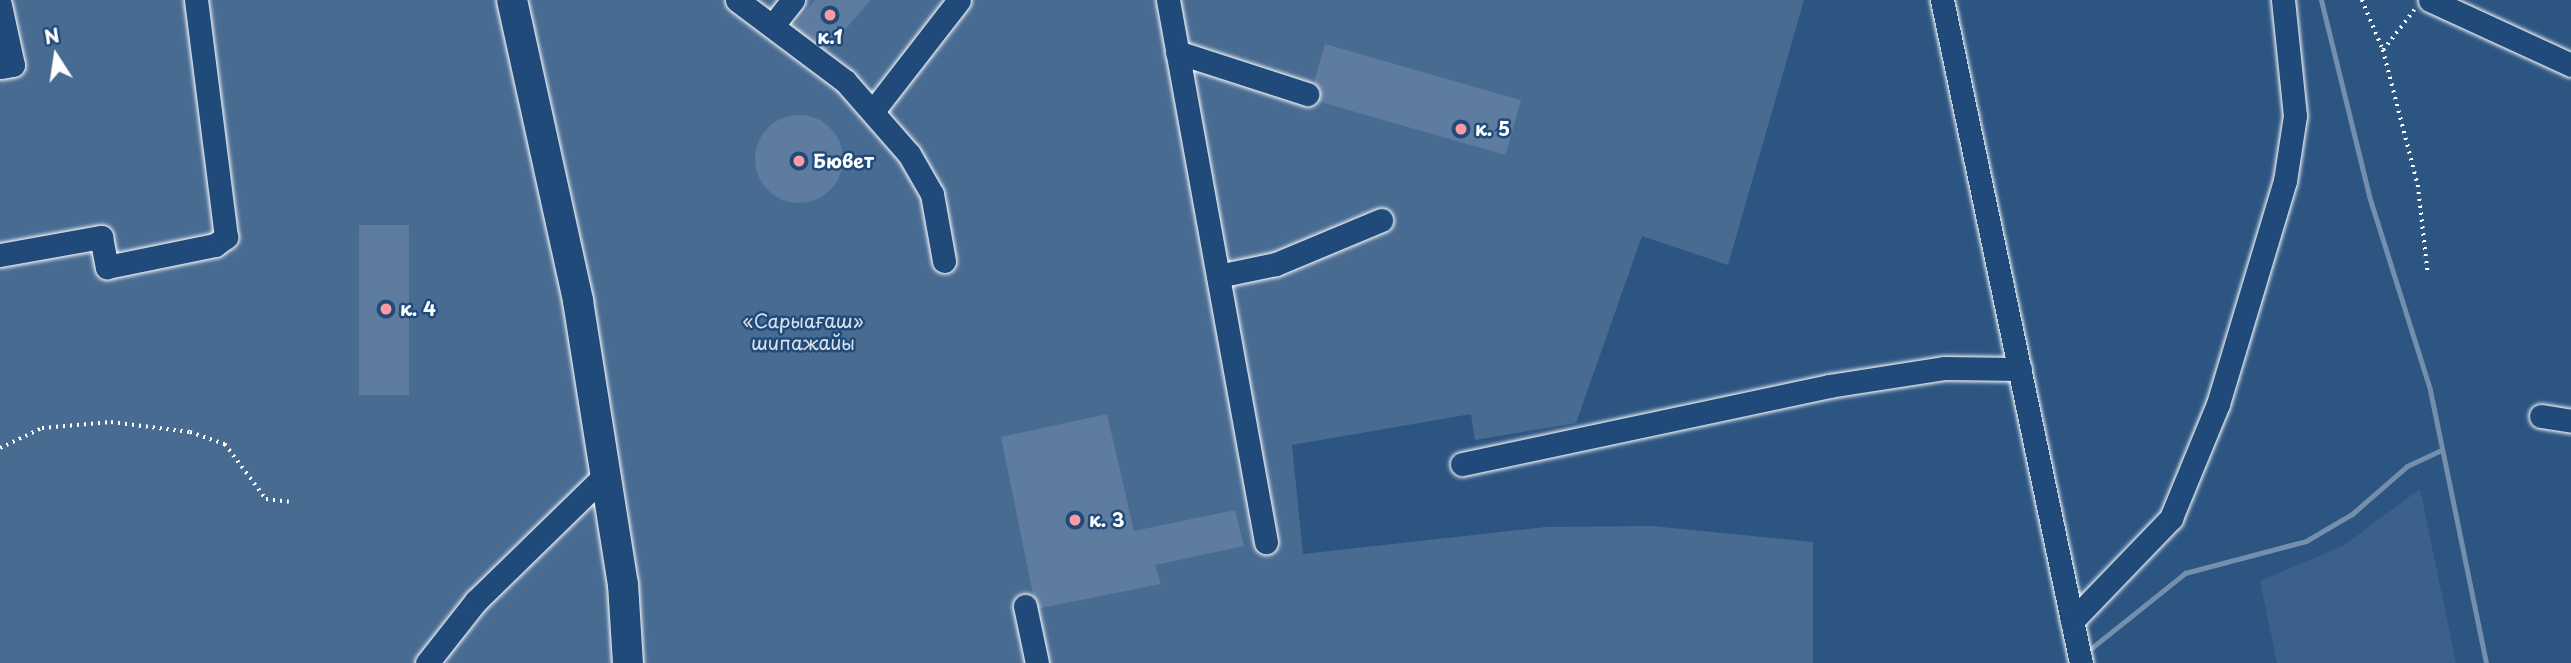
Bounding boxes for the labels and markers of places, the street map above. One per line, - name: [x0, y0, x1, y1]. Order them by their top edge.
- marker: к.1: [822, 7, 838, 23]
- place label: к.1: [817, 26, 843, 48]
- place label: к. 5: [1475, 118, 1511, 140]
- marker: к. 5: [1453, 121, 1469, 137]
- place label: Бювет: [813, 150, 874, 172]
- marker: Бювет: [791, 153, 807, 169]
- place label: к. 4: [400, 298, 436, 320]
- marker: к. 4: [378, 301, 394, 317]
- place label: к. 3: [1089, 509, 1125, 531]
- marker: к. 3: [1067, 512, 1083, 528]

